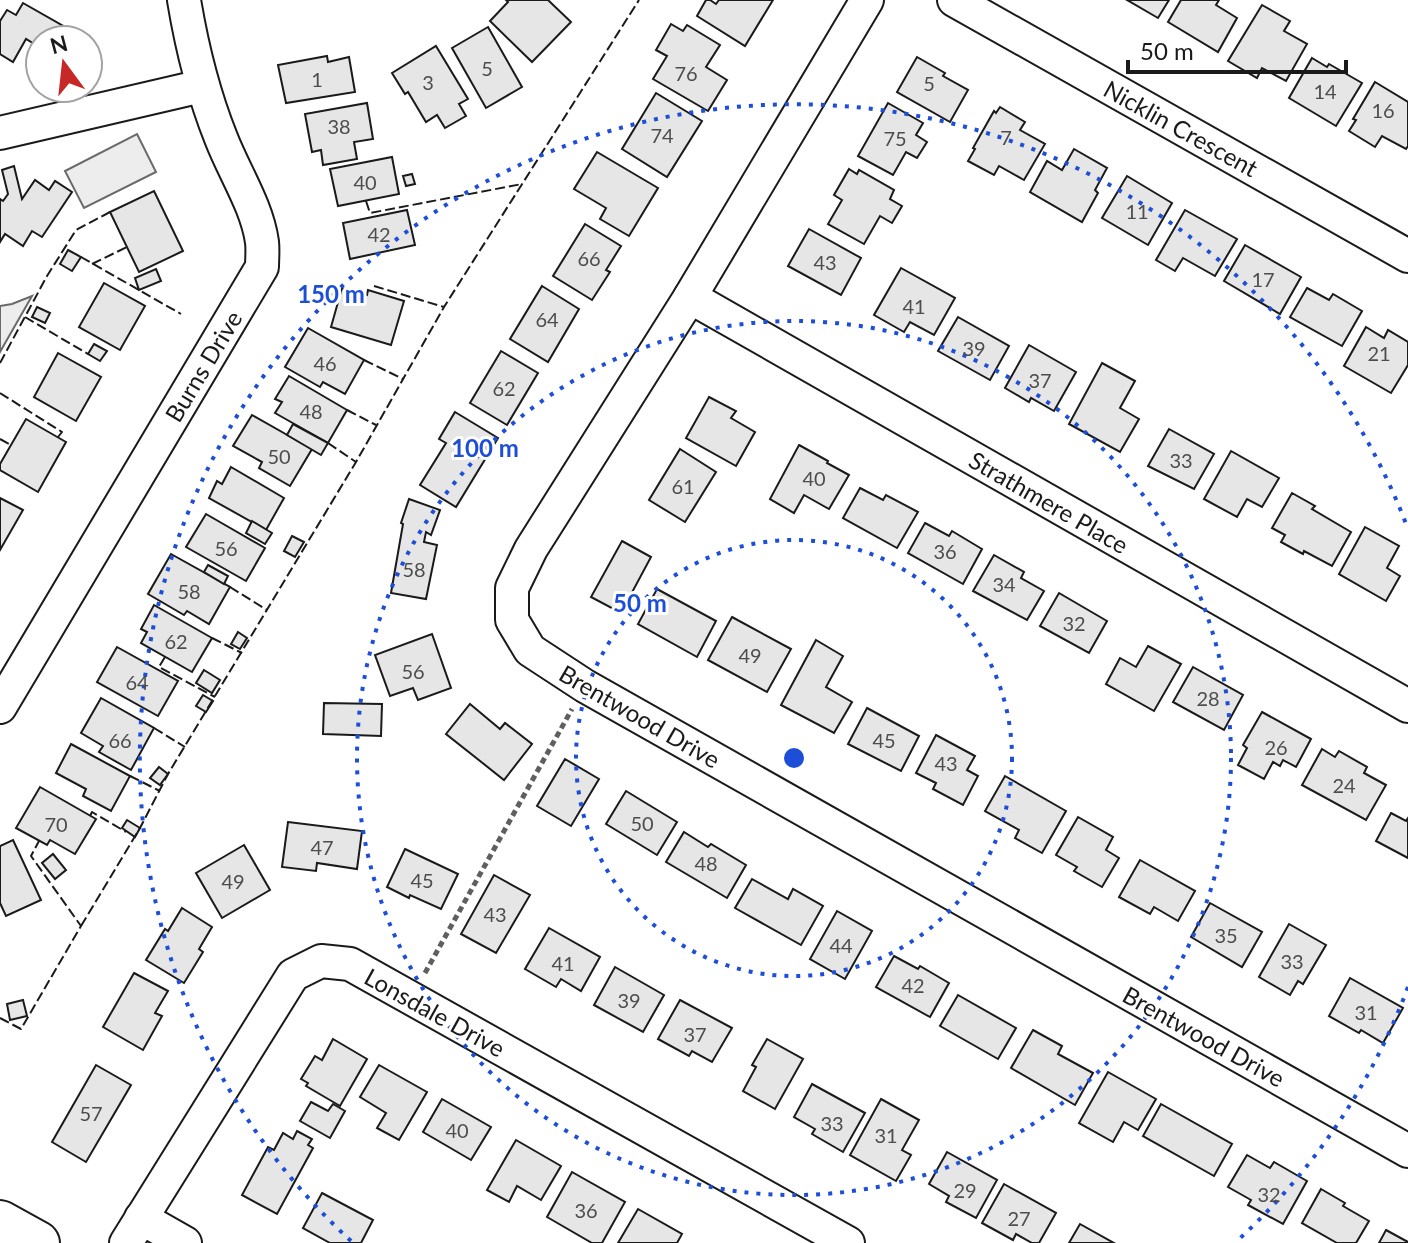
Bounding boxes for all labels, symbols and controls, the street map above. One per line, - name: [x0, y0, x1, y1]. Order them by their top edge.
- north arrow: [24, 24, 104, 104]
- scale bar: [1128, 24, 1346, 74]
- text: N: [47, 29, 70, 59]
- text: 50 m: [1140, 36, 1194, 65]
- house number: 5: [481, 56, 493, 80]
- house number: 76: [674, 61, 698, 85]
- house number: 1: [311, 67, 323, 91]
- house number: 3: [422, 70, 434, 94]
- house number: 5: [923, 71, 935, 95]
- street label: Nicklin Crescent: [1099, 74, 1263, 182]
- house number: 14: [1313, 79, 1337, 103]
- house number: 16: [1371, 98, 1395, 122]
- house number: 38: [327, 114, 351, 138]
- house number: 74: [650, 123, 674, 147]
- house number: 7: [1000, 125, 1012, 149]
- house number: 75: [883, 126, 907, 150]
- house number: 40: [353, 170, 377, 194]
- house number: 11: [1125, 199, 1149, 223]
- house number: 42: [367, 222, 391, 246]
- house number: 66: [577, 246, 601, 270]
- house number: 43: [813, 250, 837, 274]
- house number: 17: [1251, 267, 1275, 291]
- text: 150 m: [297, 279, 365, 308]
- house number: 41: [902, 294, 926, 318]
- street label: Burns Drive: [159, 305, 247, 427]
- house number: 64: [535, 307, 559, 331]
- house number: 39: [962, 336, 986, 360]
- house number: 21: [1367, 341, 1391, 365]
- house number: 46: [313, 351, 337, 375]
- house number: 37: [1028, 368, 1052, 392]
- house number: 62: [492, 376, 516, 400]
- house number: 48: [299, 399, 323, 423]
- text: 100 m: [451, 433, 519, 462]
- house number: 50: [267, 444, 291, 468]
- street label: Strathmere Place: [964, 445, 1134, 559]
- house number: 33: [1169, 448, 1193, 472]
- house number: 40: [802, 466, 826, 490]
- house number: 61: [671, 474, 695, 498]
- house number: 56: [214, 536, 238, 560]
- house number: 36: [933, 539, 957, 563]
- house number: 58: [402, 557, 426, 581]
- house number: 34: [992, 572, 1016, 596]
- house number: 58: [177, 579, 201, 603]
- text: 50 m: [613, 588, 667, 617]
- house number: 32: [1062, 611, 1086, 635]
- house number: 62: [164, 629, 188, 653]
- house number: 49: [738, 643, 762, 667]
- street label: Brentwood Drive: [555, 658, 725, 774]
- house number: 56: [401, 659, 425, 683]
- house number: 64: [125, 670, 149, 694]
- house number: 28: [1196, 686, 1220, 710]
- house number: 66: [108, 728, 132, 752]
- house number: 45: [872, 728, 896, 752]
- house number: 26: [1264, 735, 1288, 759]
- centre of rings: [780, 744, 808, 772]
- house number: 43: [934, 751, 958, 775]
- house number: 24: [1332, 773, 1356, 797]
- house number: 50: [630, 811, 654, 835]
- house number: 70: [44, 812, 68, 836]
- house number: 47: [310, 835, 334, 859]
- house number: 48: [694, 851, 718, 875]
- house number: 45: [410, 868, 434, 892]
- house number: 49: [221, 869, 245, 893]
- house number: 43: [483, 902, 507, 926]
- house number: 35: [1214, 923, 1238, 947]
- house number: 44: [829, 933, 853, 957]
- house number: 33: [1280, 949, 1304, 973]
- house number: 41: [551, 951, 575, 975]
- street label: Lonsdale Drive: [360, 962, 510, 1062]
- house number: 42: [901, 973, 925, 997]
- street label: Brentwood Drive: [1118, 980, 1290, 1092]
- house number: 39: [617, 988, 641, 1012]
- house number: 31: [1354, 1000, 1378, 1024]
- house number: 37: [683, 1022, 707, 1046]
- house number: 57: [79, 1101, 103, 1125]
- house number: 33: [820, 1111, 844, 1135]
- house number: 40: [445, 1118, 469, 1142]
- house number: 31: [874, 1123, 898, 1147]
- house number: 29: [953, 1178, 977, 1202]
- house number: 32: [1257, 1182, 1281, 1206]
- house number: 36: [574, 1198, 598, 1222]
- house number: 27: [1007, 1206, 1031, 1230]

